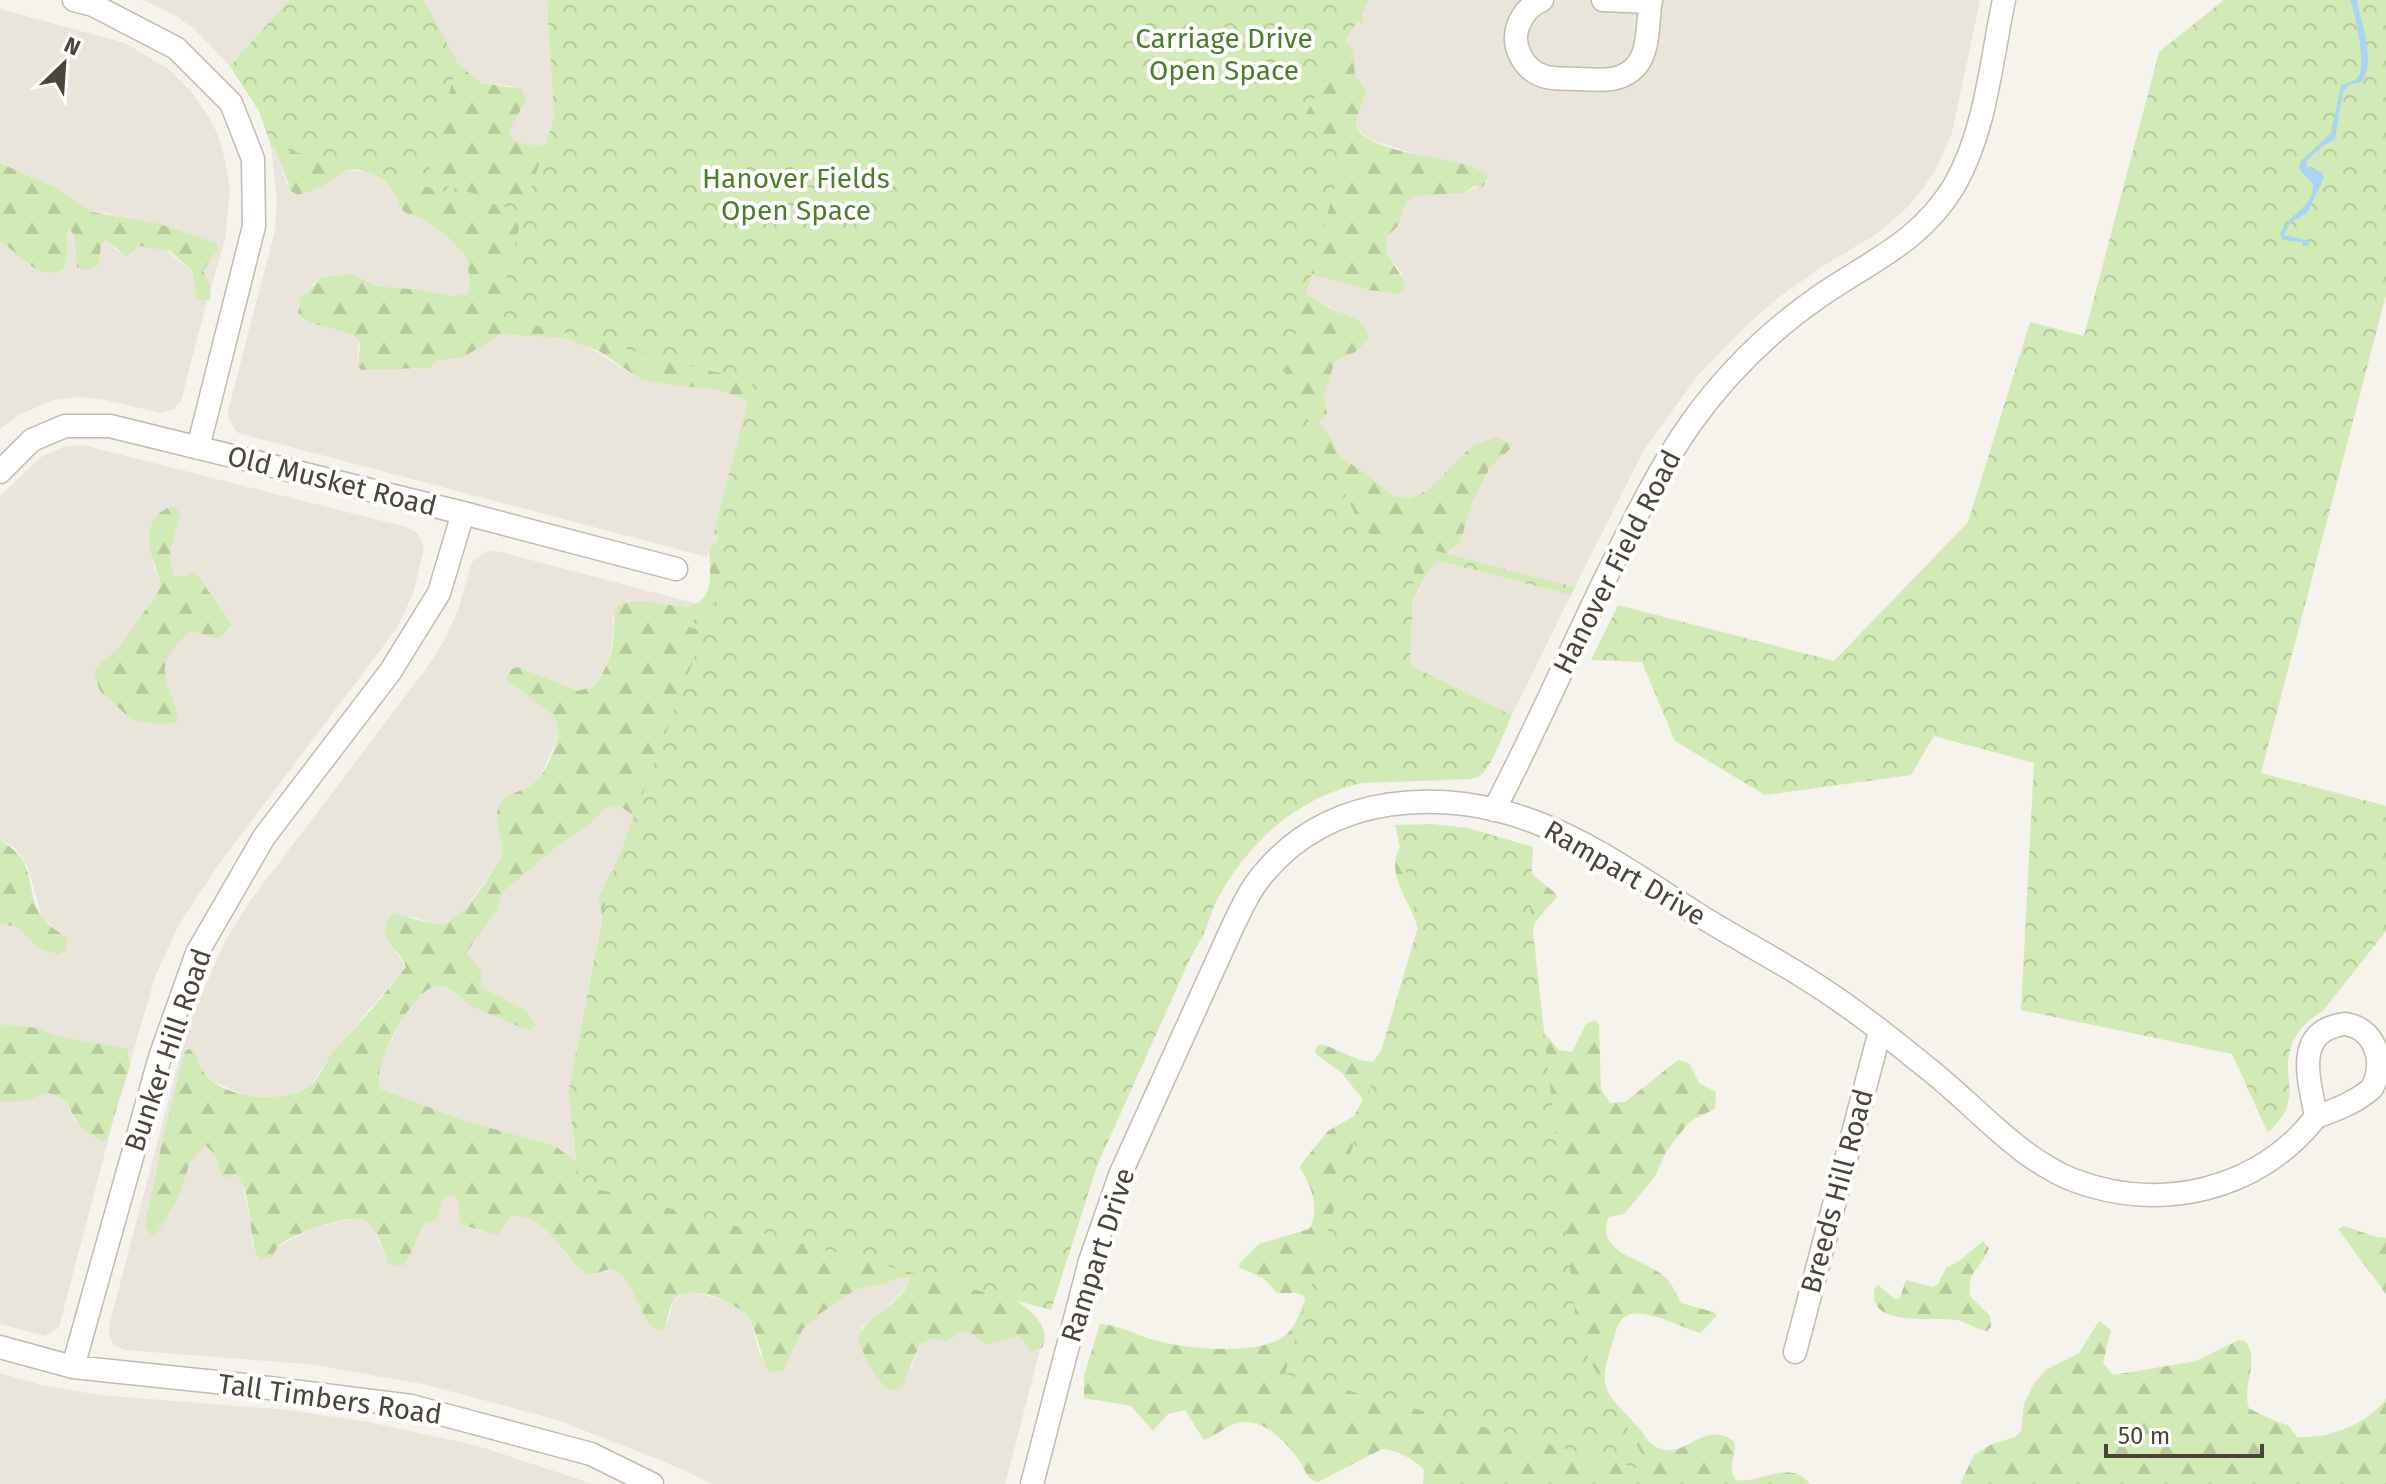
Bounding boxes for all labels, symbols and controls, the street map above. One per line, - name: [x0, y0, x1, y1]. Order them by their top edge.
- park label: Carriage Drive Open Space: [1135, 22, 1313, 87]
- north arrow: [24, 24, 104, 104]
- text: N: [60, 31, 85, 62]
- park label: Hanover Fields Open Space: [702, 162, 890, 227]
- street label: Old Musket Road: [224, 439, 440, 523]
- street label: Hanover Field Road: [1546, 445, 1688, 679]
- street label: Rampart Drive: [1538, 813, 1712, 933]
- street label: Bunker Hill Road: [118, 944, 218, 1156]
- street label: Breeds Hill Road: [1794, 1085, 1880, 1297]
- street label: Rampart Drive: [1054, 1164, 1142, 1346]
- street label: Tall Timbers Road: [216, 1367, 444, 1431]
- scale bar: [2106, 1408, 2262, 1458]
- text: 50 m: [2118, 1422, 2170, 1450]

